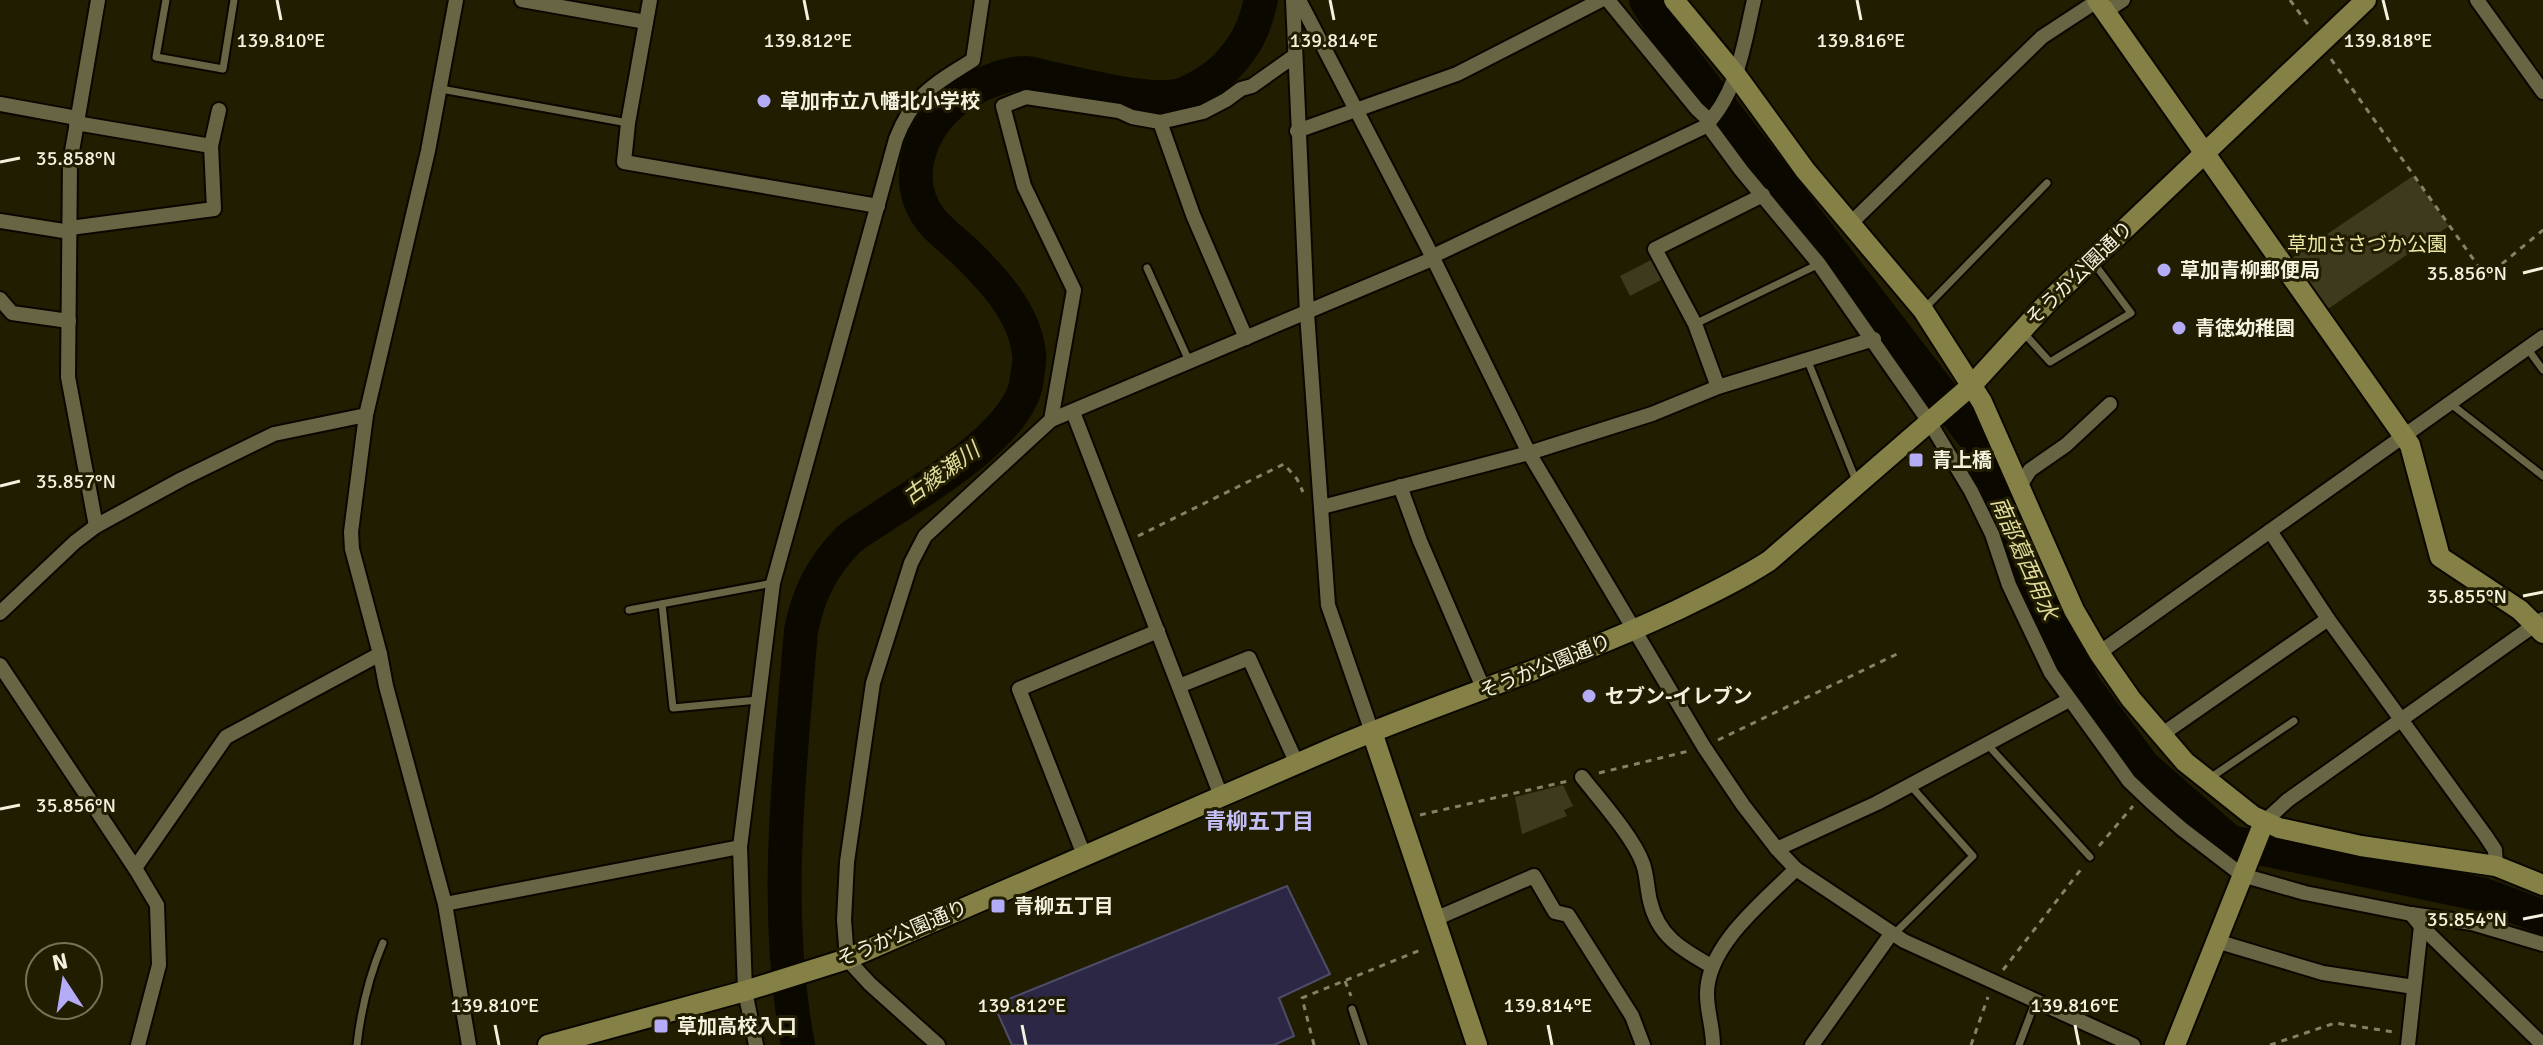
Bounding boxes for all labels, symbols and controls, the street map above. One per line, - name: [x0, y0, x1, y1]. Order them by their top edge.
- text: 139.810°E: [237, 28, 325, 53]
- text: 139.812°E: [764, 28, 852, 53]
- text: 139.814°E: [1290, 28, 1378, 53]
- text: 139.816°E: [1817, 28, 1905, 53]
- text: 139.818°E: [2344, 28, 2432, 53]
- place label: 草加市立八幡北小学校: [780, 89, 980, 114]
- marker: 草加市立八幡北小学校: [755, 92, 773, 110]
- text: 35.858°N: [36, 146, 116, 171]
- street label: そうか公園通り: [2020, 216, 2138, 331]
- park label: 草加ささづか公園: [2287, 232, 2447, 257]
- place label: 草加青柳郵便局: [2180, 258, 2320, 283]
- marker: 草加青柳郵便局: [2155, 261, 2173, 279]
- text: 35.856°N: [2427, 261, 2507, 286]
- place label: 青徳幼稚園: [2195, 316, 2295, 341]
- marker: 青徳幼稚園: [2170, 319, 2188, 337]
- water label: 古綾瀬川: [898, 435, 986, 510]
- place label: 青上橋: [1932, 448, 1992, 473]
- marker: 青上橋: [1907, 451, 1925, 469]
- text: 35.857°N: [36, 469, 116, 494]
- water label: 南部葛西用水: [1985, 492, 2065, 626]
- text: 35.855°N: [2427, 584, 2507, 609]
- street label: そうか公園通り: [1476, 629, 1615, 704]
- place label: セブン-イレブン: [1605, 684, 1753, 709]
- marker: セブン-イレブン: [1580, 687, 1598, 705]
- text: 35.856°N: [36, 793, 116, 818]
- district label: 青柳五丁目: [1204, 808, 1314, 835]
- place label: 青柳五丁目: [1014, 894, 1114, 919]
- street label: そうか公園通り: [833, 895, 972, 972]
- marker: 青柳五丁目: [989, 897, 1007, 915]
- text: 35.854°N: [2427, 907, 2507, 932]
- north arrow: [24, 941, 104, 1021]
- text: N: [50, 947, 70, 977]
- text: 139.810°E: [451, 993, 539, 1018]
- text: 139.812°E: [978, 993, 1066, 1018]
- text: 139.814°E: [1504, 993, 1592, 1018]
- text: 139.816°E: [2031, 993, 2119, 1018]
- place label: 草加高校入口: [677, 1014, 797, 1039]
- marker: 草加高校入口: [652, 1017, 670, 1035]

